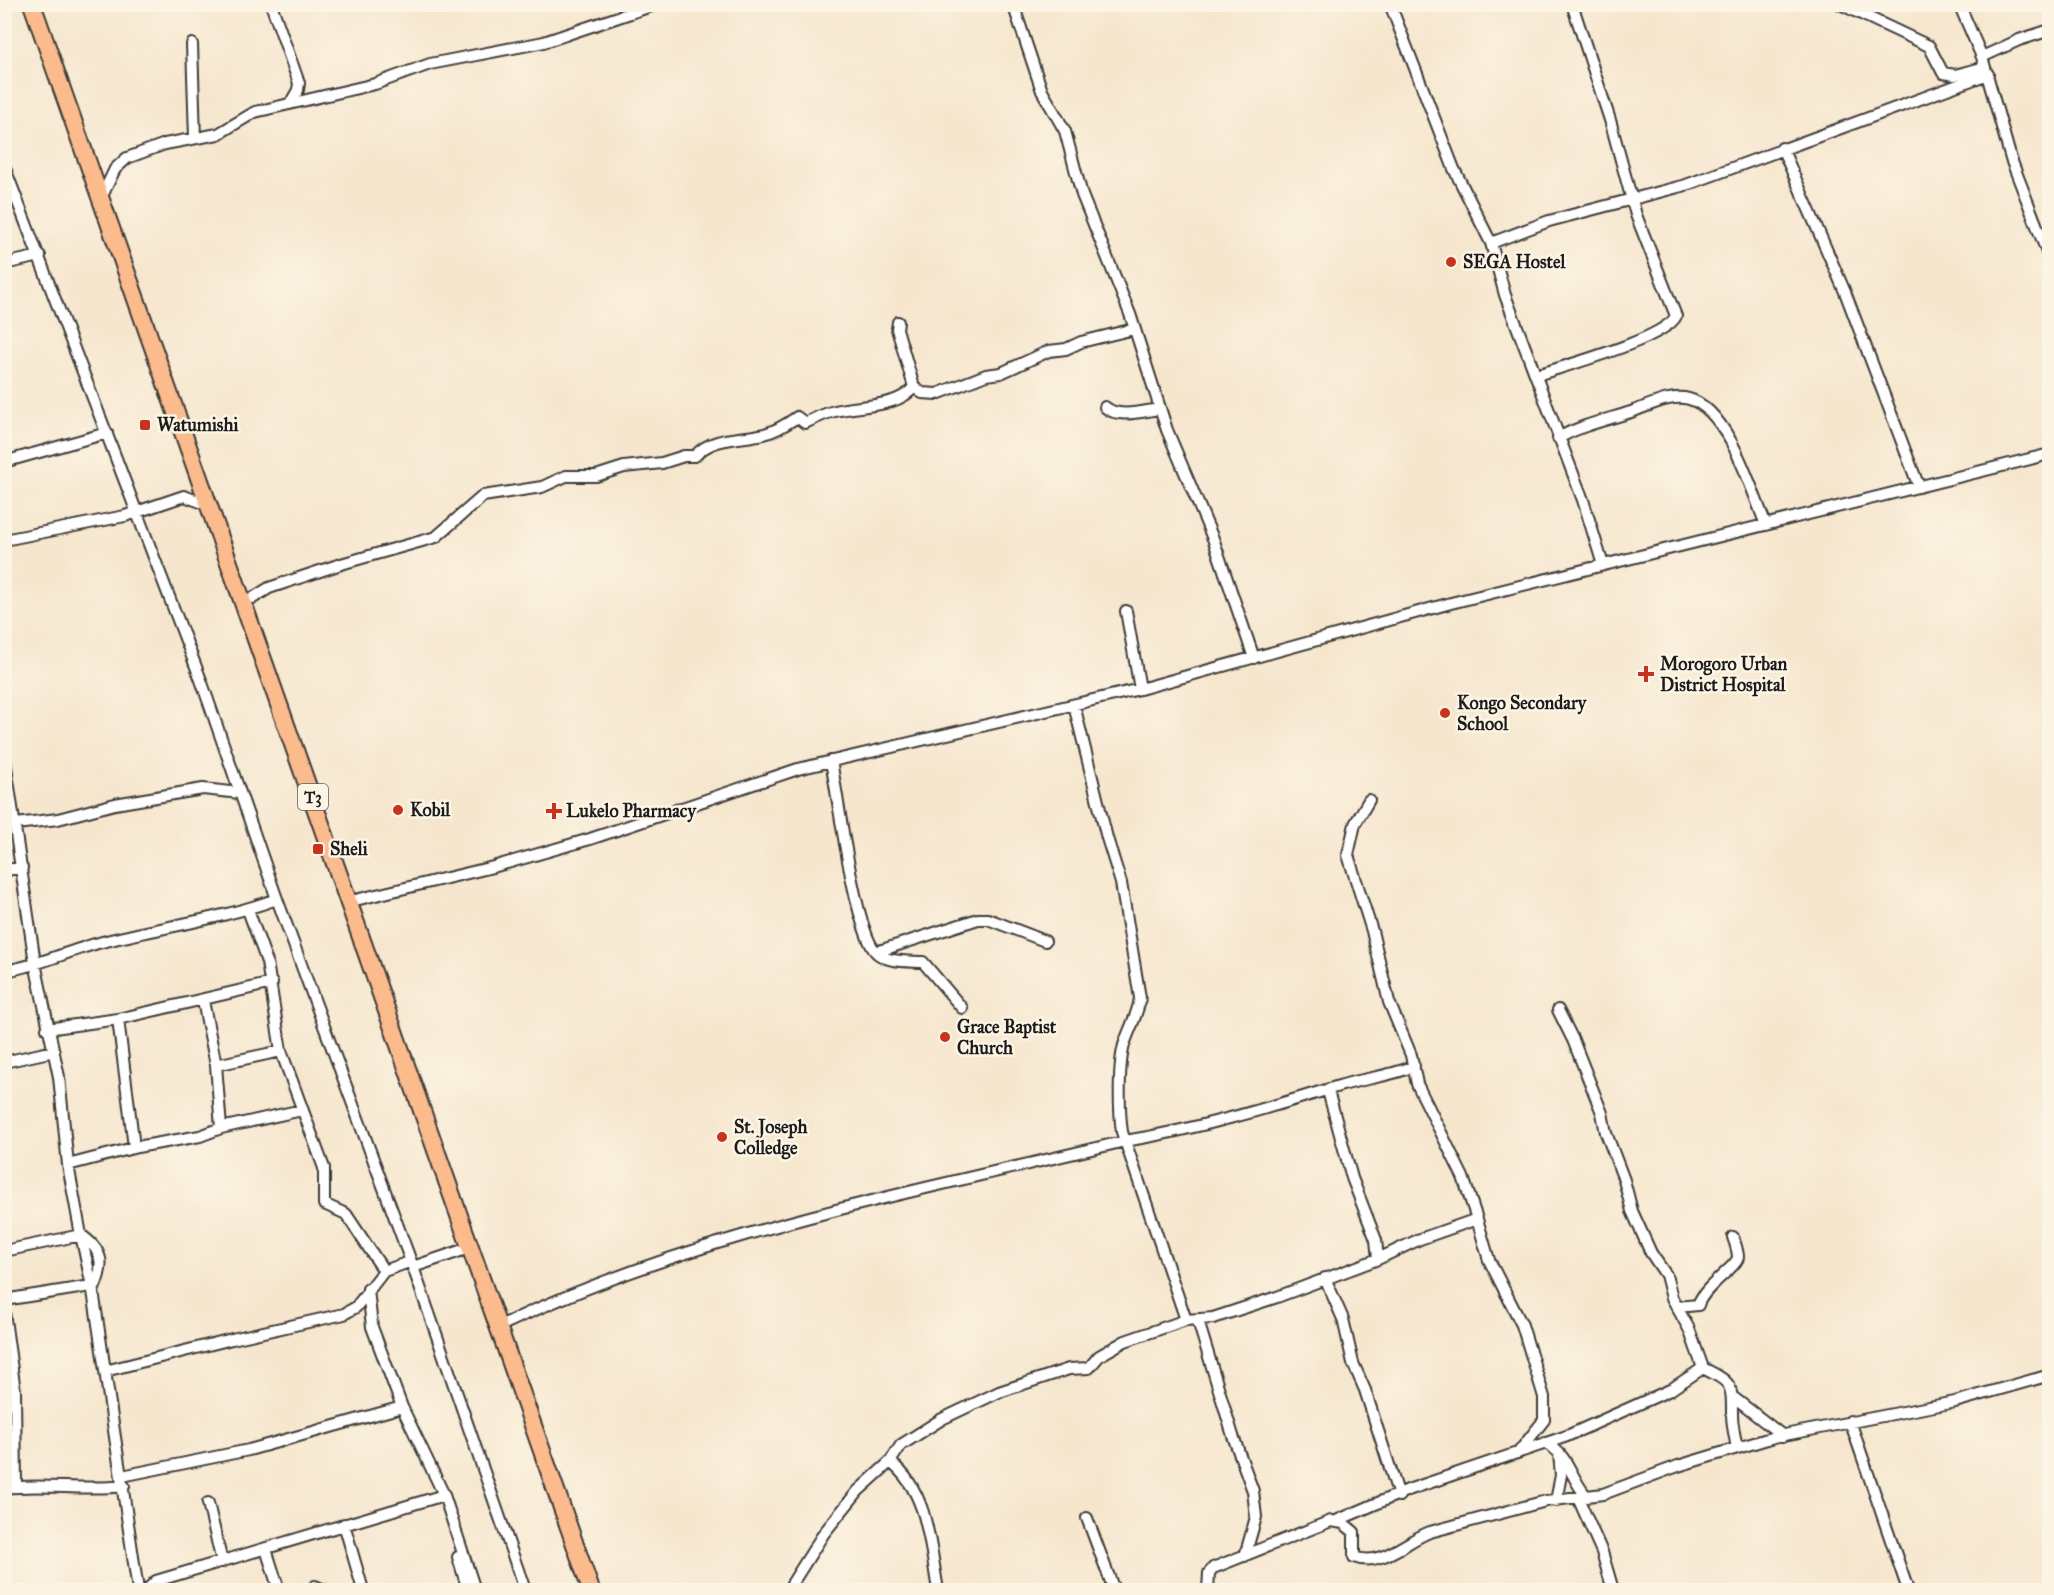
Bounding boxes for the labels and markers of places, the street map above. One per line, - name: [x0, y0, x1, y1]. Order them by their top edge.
- place label: SEGA Hostel: [1463, 251, 1566, 273]
- marker: SEGA Hostel: [1444, 255, 1458, 269]
- place label: Watumishi: [157, 414, 239, 436]
- marker: Watumishi: [138, 418, 152, 432]
- place label: Morogoro Urban District Hospital: [1660, 653, 1788, 697]
- marker: Morogoro Urban District Hospital: [1637, 665, 1655, 683]
- place label: Kongo Secondary School: [1457, 692, 1588, 735]
- marker: Kongo Secondary School: [1438, 706, 1452, 720]
- place label: Kobil: [410, 799, 451, 821]
- place label: Lukelo Pharmacy: [566, 800, 697, 823]
- marker: Kobil: [391, 803, 405, 817]
- marker: Lukelo Pharmacy: [547, 804, 561, 818]
- place label: Sheli: [330, 838, 369, 860]
- marker: Sheli: [311, 842, 325, 856]
- place label: Grace Baptist Church: [957, 1016, 1057, 1059]
- marker: Grace Baptist Church: [938, 1030, 952, 1044]
- place label: St. Joseph Colledge: [734, 1116, 808, 1160]
- marker: St. Joseph Colledge: [715, 1130, 729, 1144]

